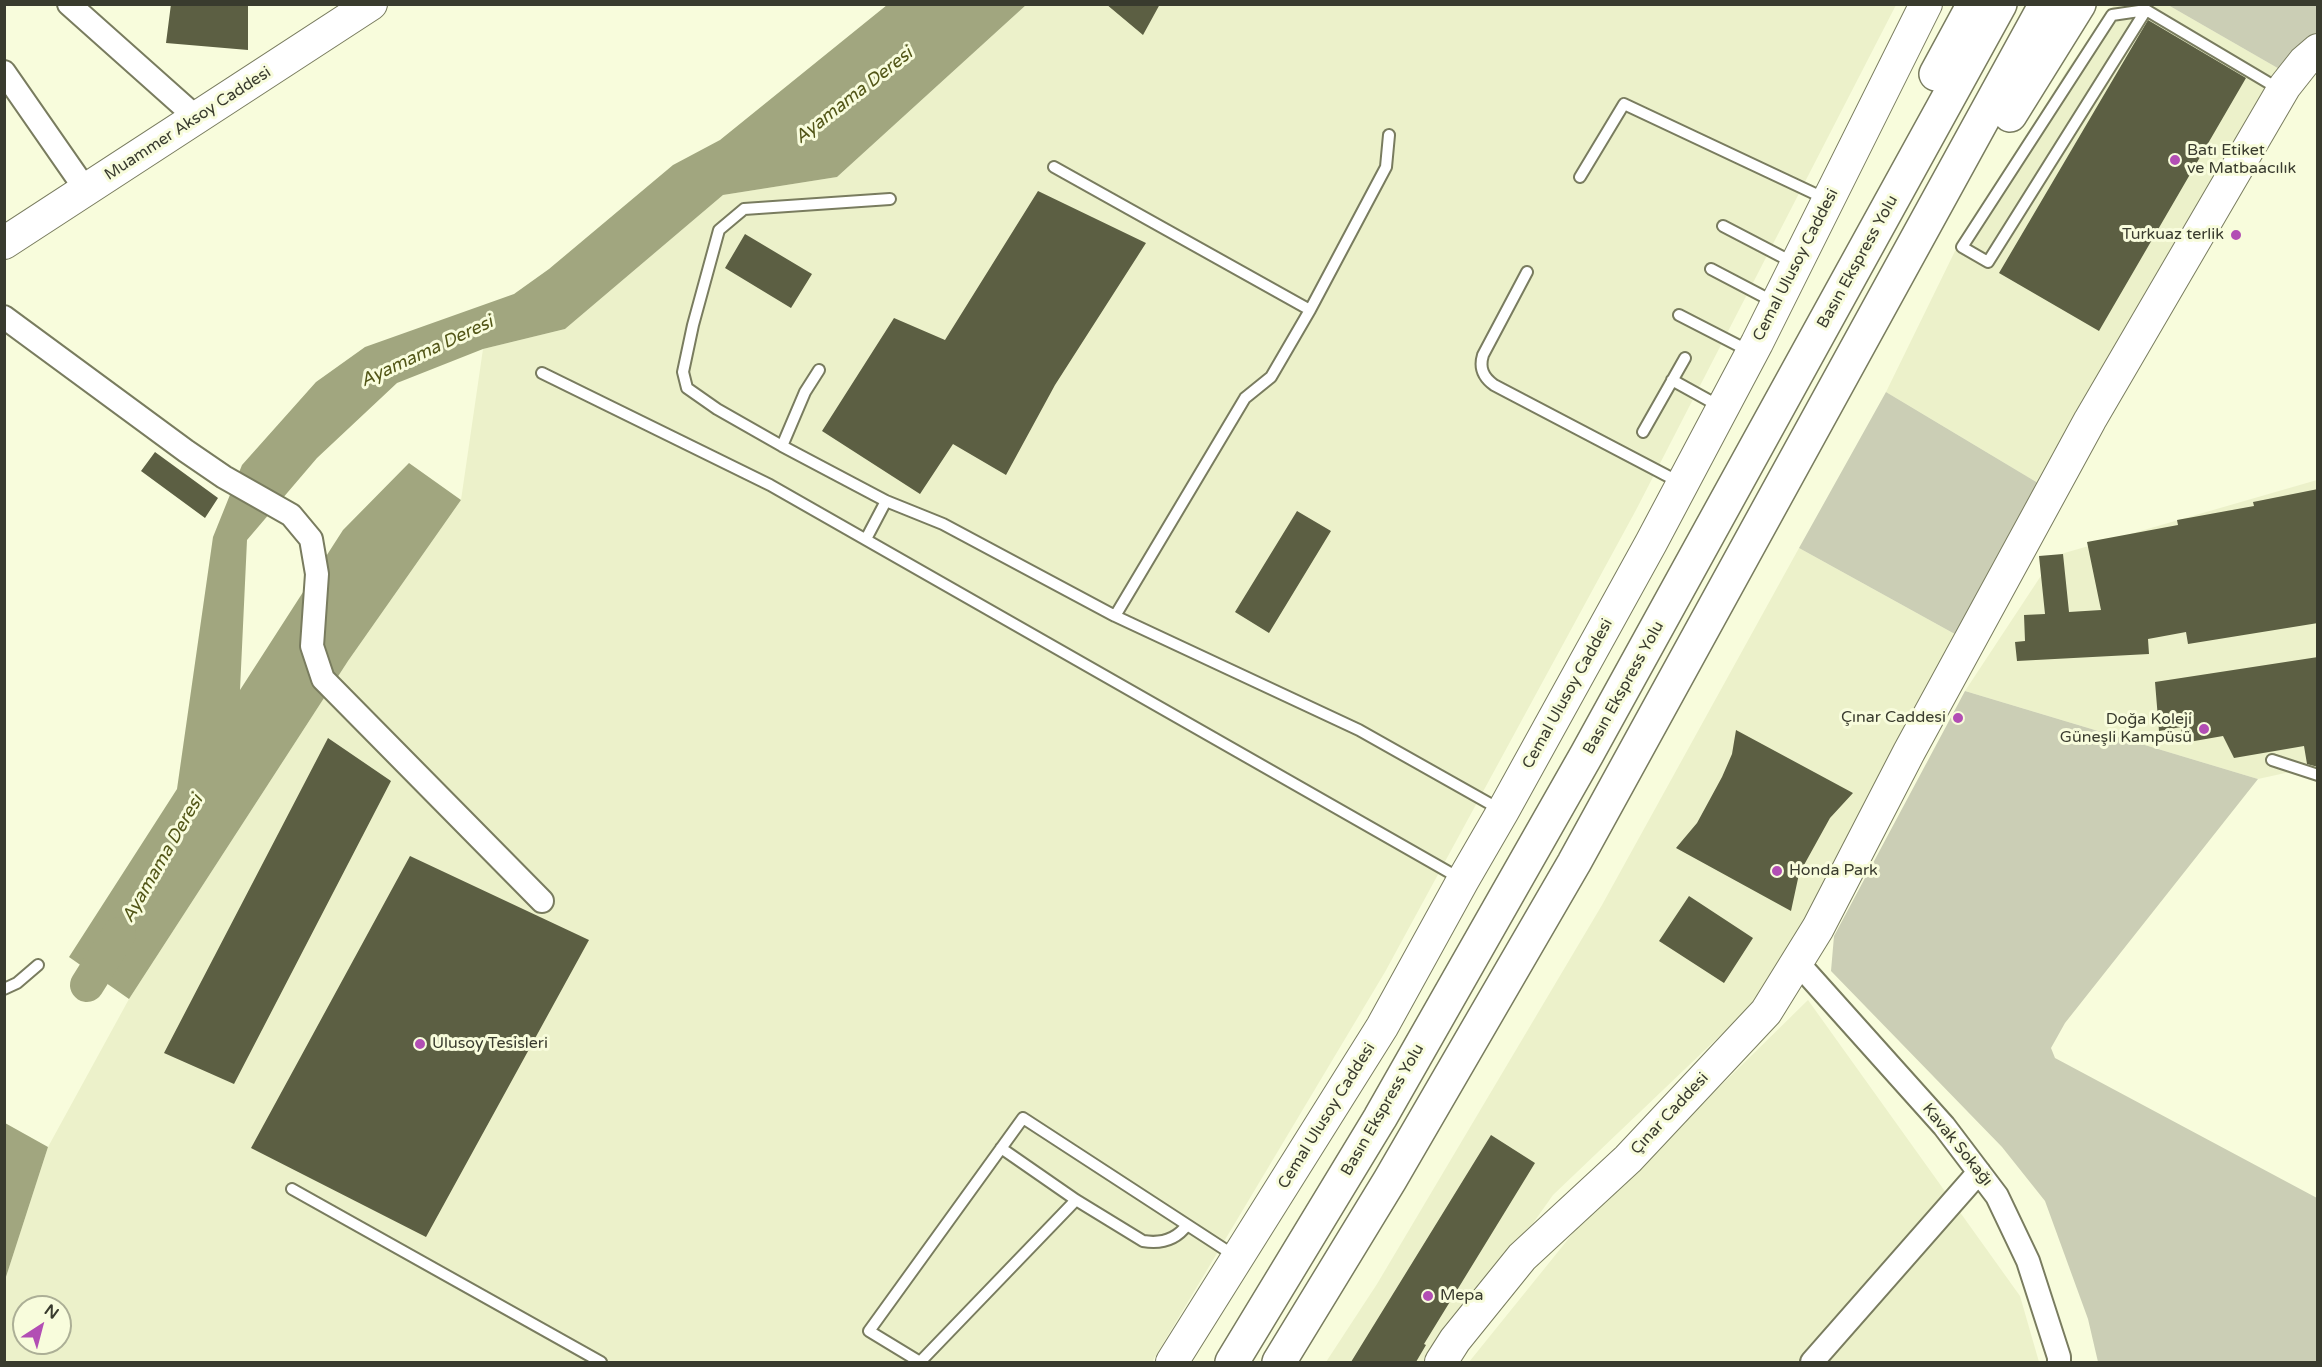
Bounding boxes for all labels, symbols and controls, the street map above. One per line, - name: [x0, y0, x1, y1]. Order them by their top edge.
- water label: Ayamama Deresi: [791, 43, 917, 149]
- street label: Muammer Aksoy Caddesi: [101, 63, 275, 185]
- place label: Batı Etiket ve Matbaacılık: [2187, 141, 2296, 179]
- marker: Batı Etiket ve Matbaacılık: [2168, 153, 2182, 167]
- street label: Cemal Ulusoy Caddesi: [1749, 186, 1843, 344]
- street label: Basın Ekspress Yolu: [1813, 192, 1903, 332]
- place label: Turkuaz terlik: [2122, 225, 2224, 245]
- marker: Turkuaz terlik: [2229, 228, 2243, 242]
- water label: Ayamama Deresi: [357, 312, 497, 392]
- street label: Cemal Ulusoy Caddesi: [1519, 616, 1617, 772]
- street label: Basın Ekspress Yolu: [1579, 618, 1669, 758]
- place label: Çınar Caddesi: [1841, 708, 1946, 728]
- place label: Doğa Koleji Güneşli Kampüsü: [2060, 710, 2192, 748]
- marker: Çınar Caddesi: [1951, 711, 1965, 725]
- marker: Doğa Koleji Güneşli Kampüsü: [2197, 722, 2211, 736]
- water label: Ayamama Deresi: [118, 791, 208, 927]
- place label: Honda Park: [1789, 861, 1878, 881]
- marker: Honda Park: [1770, 864, 1784, 878]
- place label: Ulusoy Tesisleri: [432, 1034, 548, 1054]
- marker: Ulusoy Tesisleri: [413, 1037, 427, 1051]
- street label: Cemal Ulusoy Caddesi: [1274, 1039, 1380, 1193]
- street label: Basın Ekspress Yolu: [1337, 1041, 1429, 1179]
- street label: Çınar Caddesi: [1627, 1069, 1713, 1159]
- street label: Kavak Sokağı: [1918, 1100, 1996, 1190]
- place label: Mepa: [1440, 1286, 1483, 1306]
- marker: Mepa: [1421, 1289, 1435, 1303]
- north arrow: [12, 1295, 72, 1355]
- text: N: [40, 1300, 62, 1324]

